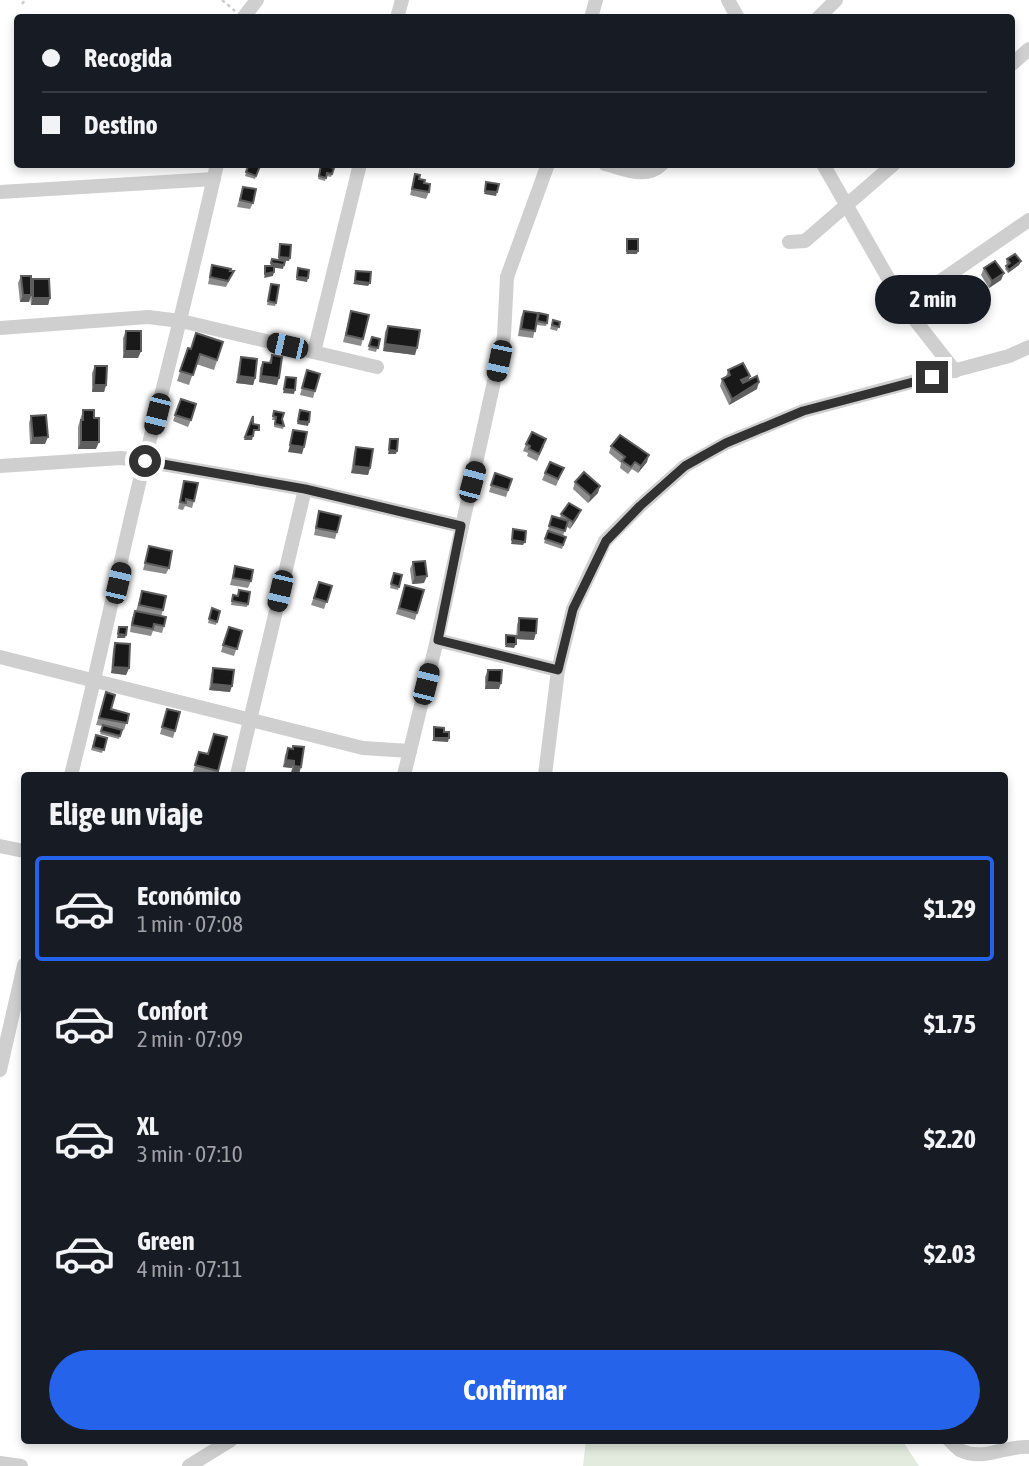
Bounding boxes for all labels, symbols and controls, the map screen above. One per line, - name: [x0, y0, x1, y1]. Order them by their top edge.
- text: Recogida: [84, 43, 172, 73]
- text: Destino: [84, 110, 158, 140]
- callout: 2 min: [874, 276, 990, 324]
- text: 2 min: [910, 286, 956, 312]
- car: [265, 331, 310, 361]
- car: [485, 338, 514, 384]
- route end: [916, 361, 948, 393]
- car: [142, 391, 173, 437]
- route start: [129, 445, 161, 477]
- car: [457, 459, 488, 505]
- car: [104, 560, 133, 606]
- car: [266, 568, 295, 614]
- car: [411, 661, 442, 707]
- text: Elige un viaje: [49, 795, 203, 832]
- icon: car: [53, 877, 116, 940]
- text: Económico: [137, 881, 241, 911]
- text: $1.29: [924, 894, 976, 924]
- text: 1 min · 07:08: [137, 911, 243, 937]
- icon: car: [53, 992, 116, 1055]
- text: Confort: [137, 996, 208, 1026]
- text: $1.75: [924, 1009, 976, 1039]
- text: 2 min · 07:09: [137, 1026, 243, 1052]
- icon: car: [53, 1107, 116, 1170]
- text: XL: [137, 1111, 159, 1141]
- text: $2.20: [924, 1124, 976, 1154]
- text: 3 min · 07:10: [137, 1141, 243, 1167]
- icon: car: [53, 1222, 116, 1285]
- text: Green: [137, 1226, 195, 1256]
- text: $2.03: [924, 1239, 976, 1269]
- text: 4 min · 07:11: [137, 1256, 243, 1282]
- button: Confirmar: [49, 1350, 980, 1430]

